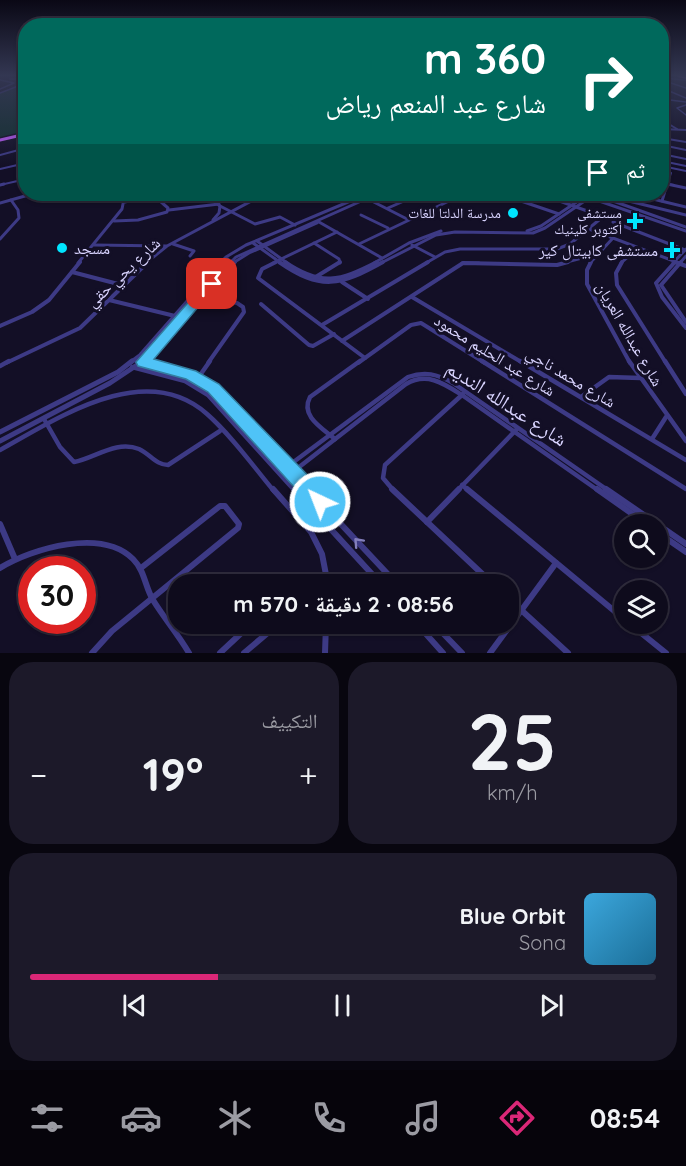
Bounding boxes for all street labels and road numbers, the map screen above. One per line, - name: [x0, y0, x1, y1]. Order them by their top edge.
- street label: شارع يحي حقي: [82, 233, 166, 313]
- street label: شارع عبدالله العريان: [591, 278, 668, 390]
- street label: شارع عبد الحليم محمود: [430, 310, 559, 401]
- street label: شارع محمد ناجي: [521, 342, 619, 414]
- street label: شارع عبدالله النديم: [441, 355, 572, 453]

